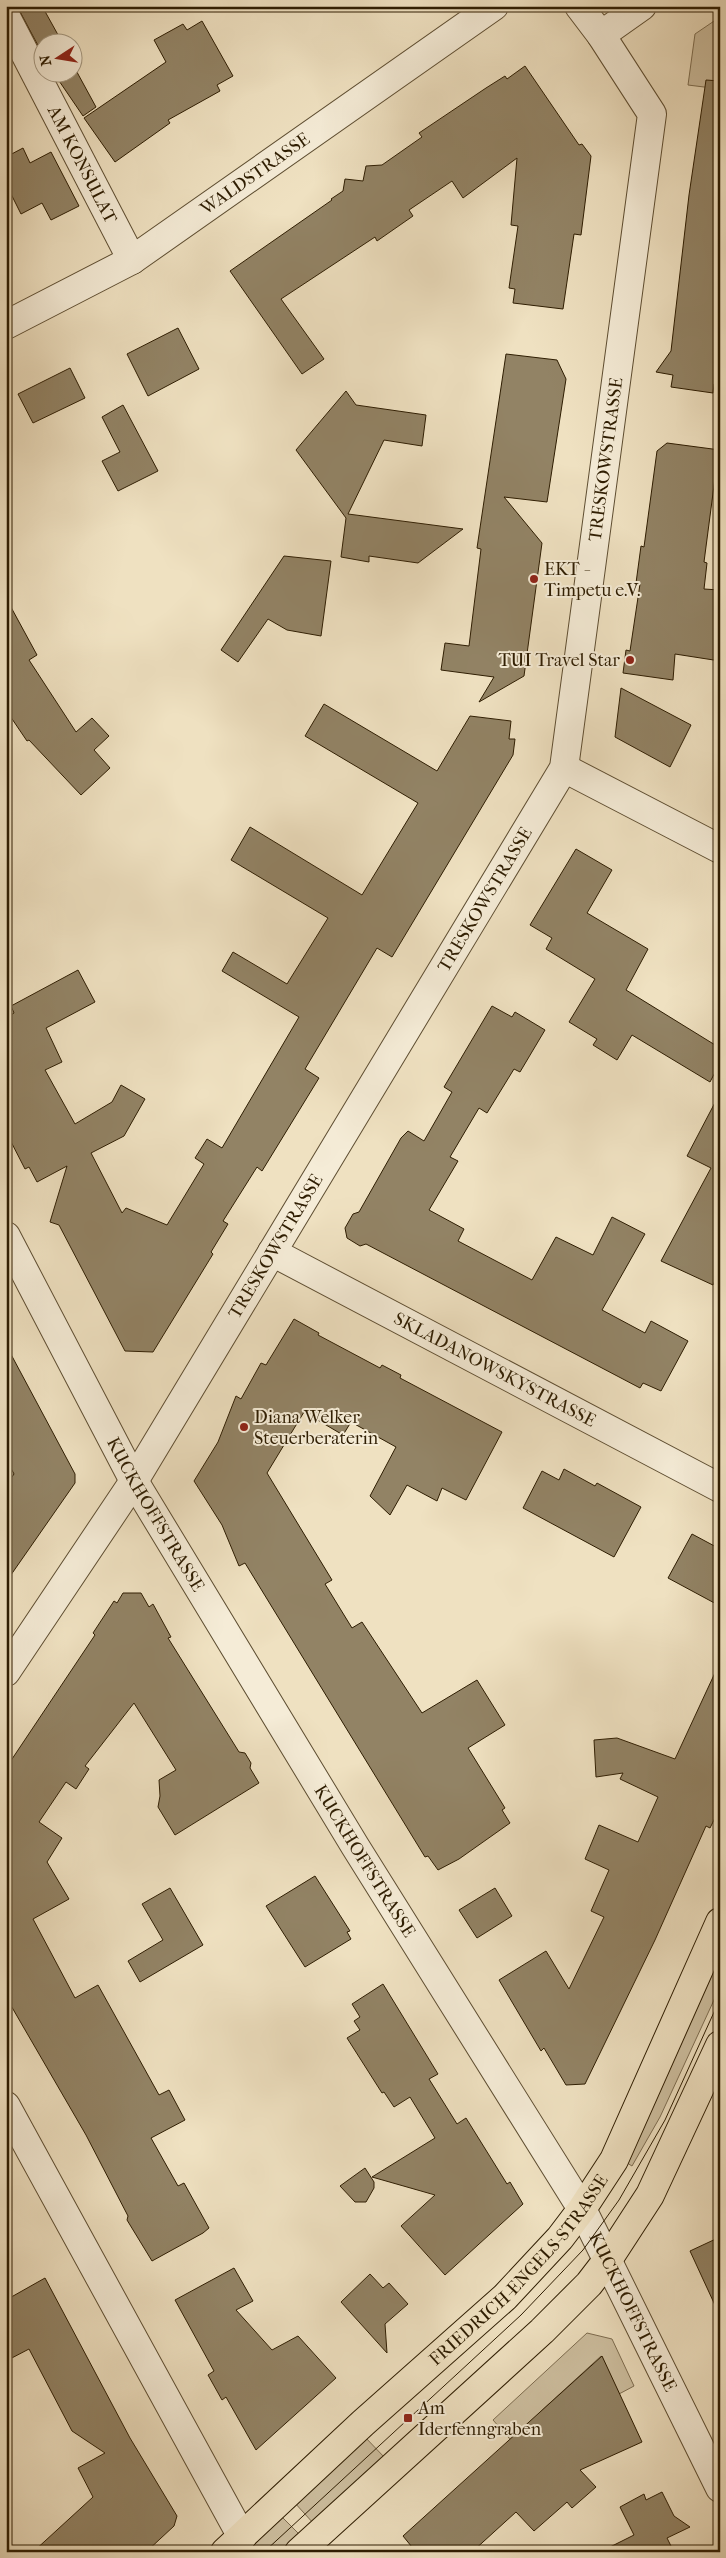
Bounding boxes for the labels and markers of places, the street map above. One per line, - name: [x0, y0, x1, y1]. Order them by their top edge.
- place label: EKT - Timpetu e.V.: [544, 559, 640, 601]
- marker: EKT - Timpetu e.V.: [528, 573, 540, 585]
- place label: TUI Travel Star: [498, 650, 620, 671]
- marker: TUI Travel Star: [624, 654, 636, 666]
- place label: Diana Welker Steuerberaterin: [254, 1407, 379, 1449]
- marker: Diana Welker Steuerberaterin: [238, 1421, 250, 1433]
- place label: Am Iderfenngraben: [417, 2398, 542, 2440]
- marker: Am Iderfenngraben: [402, 2412, 414, 2424]

